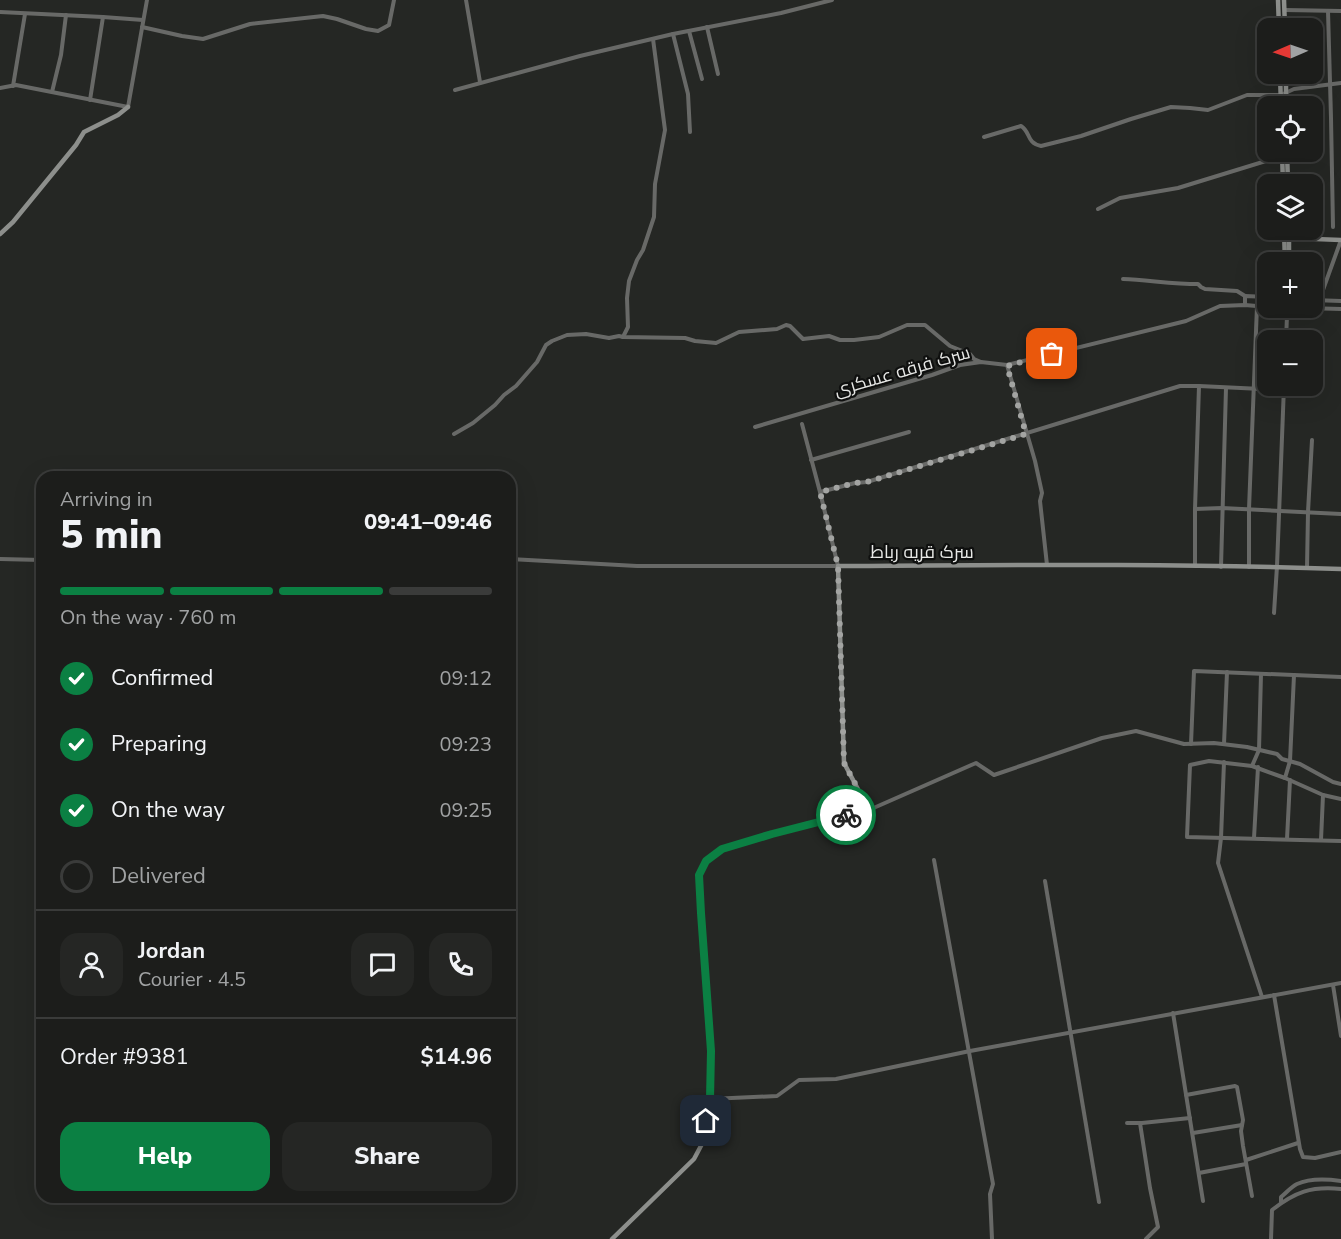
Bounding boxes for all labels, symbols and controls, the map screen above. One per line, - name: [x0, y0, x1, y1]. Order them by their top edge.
- north arrow: [1257, 18, 1323, 84]
- map controls: [1257, 18, 1323, 396]
- button: locate: [1257, 96, 1323, 162]
- button: layers: [1257, 174, 1323, 240]
- button: +: [1257, 252, 1323, 318]
- pin: [1026, 328, 1077, 379]
- button: −: [1257, 330, 1323, 396]
- icon: bag: [1035, 337, 1068, 370]
- street label: سرک فرقه عسکری: [831, 340, 973, 402]
- text: Arriving in: [60, 486, 153, 513]
- text: 09:41–09:46: [364, 507, 492, 537]
- text: 5 min: [60, 509, 163, 562]
- street label: سرک قریه رباط: [870, 540, 974, 564]
- text: On the way · 760 m: [60, 604, 236, 631]
- icon: check: [60, 662, 93, 695]
- text: Confirmed: [111, 663, 213, 693]
- text: 09:12: [439, 665, 492, 692]
- icon: check: [60, 728, 93, 761]
- text: Preparing: [111, 729, 207, 759]
- text: 09:23: [439, 731, 492, 758]
- courier: [816, 785, 876, 845]
- icon: check: [60, 794, 93, 827]
- text: On the way: [111, 795, 225, 825]
- text: 09:25: [439, 797, 492, 824]
- icon: bike: [830, 799, 863, 832]
- text: Delivered: [111, 861, 206, 891]
- button: person: [60, 933, 123, 996]
- button: chat: [351, 933, 414, 996]
- button: phone: [429, 933, 492, 996]
- text: Jordan: [138, 936, 205, 966]
- text: Courier · 4.5: [138, 966, 246, 993]
- text: Order #9381: [60, 1042, 189, 1072]
- text: $14.96: [421, 1042, 492, 1072]
- pin: [680, 1095, 731, 1146]
- icon: home: [689, 1104, 722, 1137]
- button: Help: [60, 1122, 270, 1191]
- button: Share: [282, 1122, 492, 1191]

